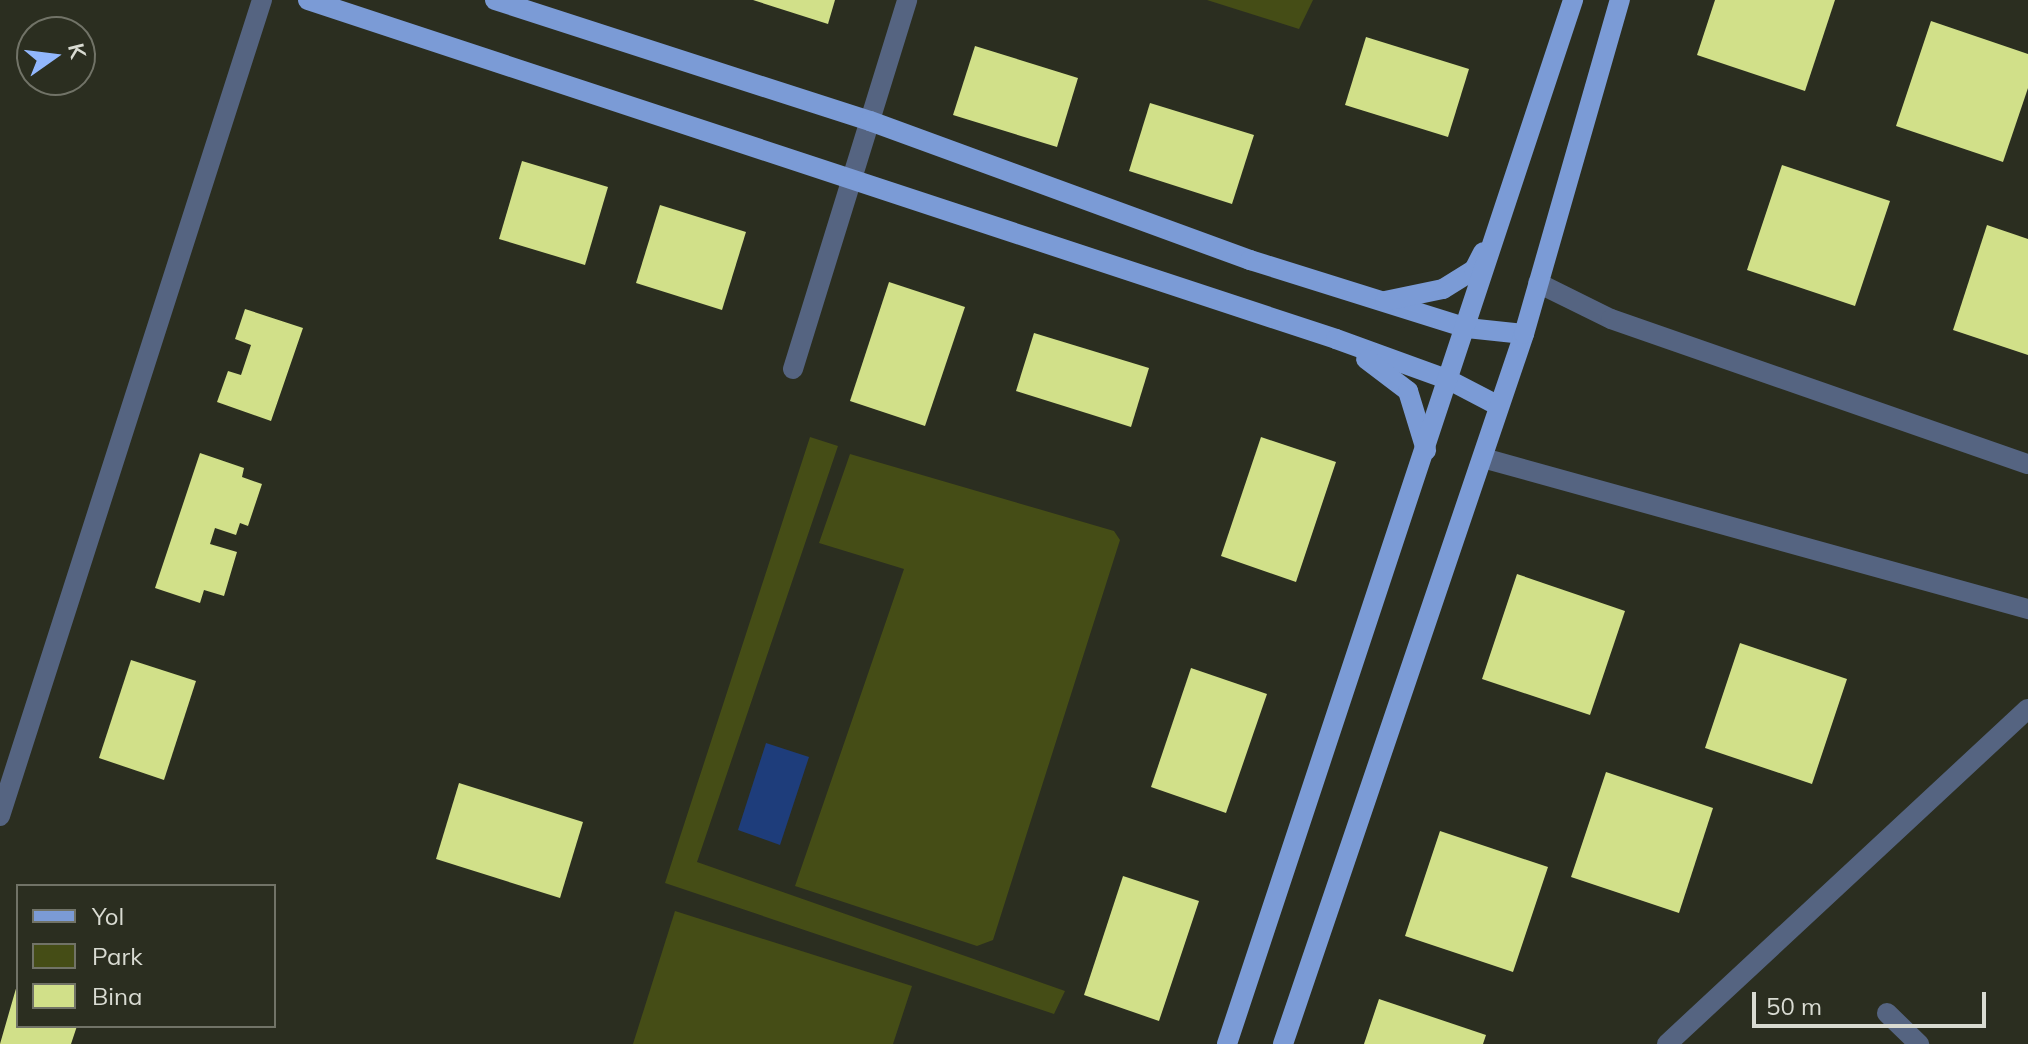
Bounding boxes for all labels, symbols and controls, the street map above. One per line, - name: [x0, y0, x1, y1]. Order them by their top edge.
- north arrow: [16, 16, 96, 96]
- text: K: [62, 40, 93, 61]
- legend: [16, 884, 276, 1028]
- text: Yol: [92, 901, 124, 931]
- text: Park: [92, 941, 143, 971]
- scale bar: [1756, 976, 1990, 1026]
- text: Bina: [92, 981, 143, 1011]
- text: 50 m: [1766, 991, 1822, 1021]

